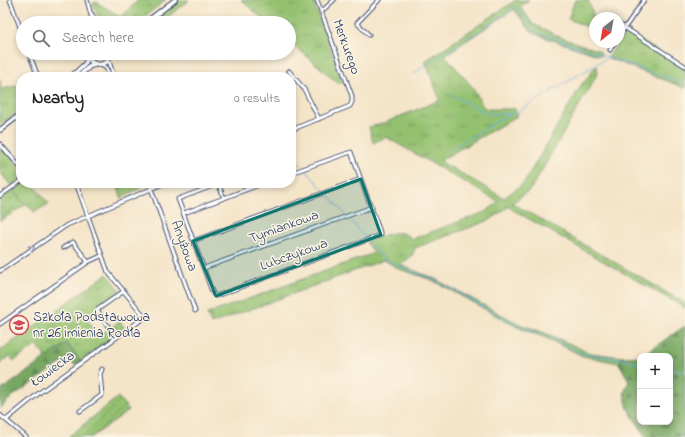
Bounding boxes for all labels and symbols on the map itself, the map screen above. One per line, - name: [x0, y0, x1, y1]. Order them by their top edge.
- north arrow: [589, 12, 625, 48]
- street label: Merkurego: [325, 16, 366, 78]
- street label: Tymiankowa: [246, 205, 322, 250]
- street label: Anyżowa: [164, 217, 203, 275]
- street label: Lubczykowa: [257, 233, 331, 278]
- one-way arrow: [28, 245, 35, 253]
- place label: Szkoła Podstawowa nr 26 imienia Rodła: [33, 307, 150, 344]
- school or university icon: Szkoła Podstawowa nr 26 imienia Rodła: [8, 314, 30, 336]
- street label: Łowiecka: [26, 346, 80, 393]

